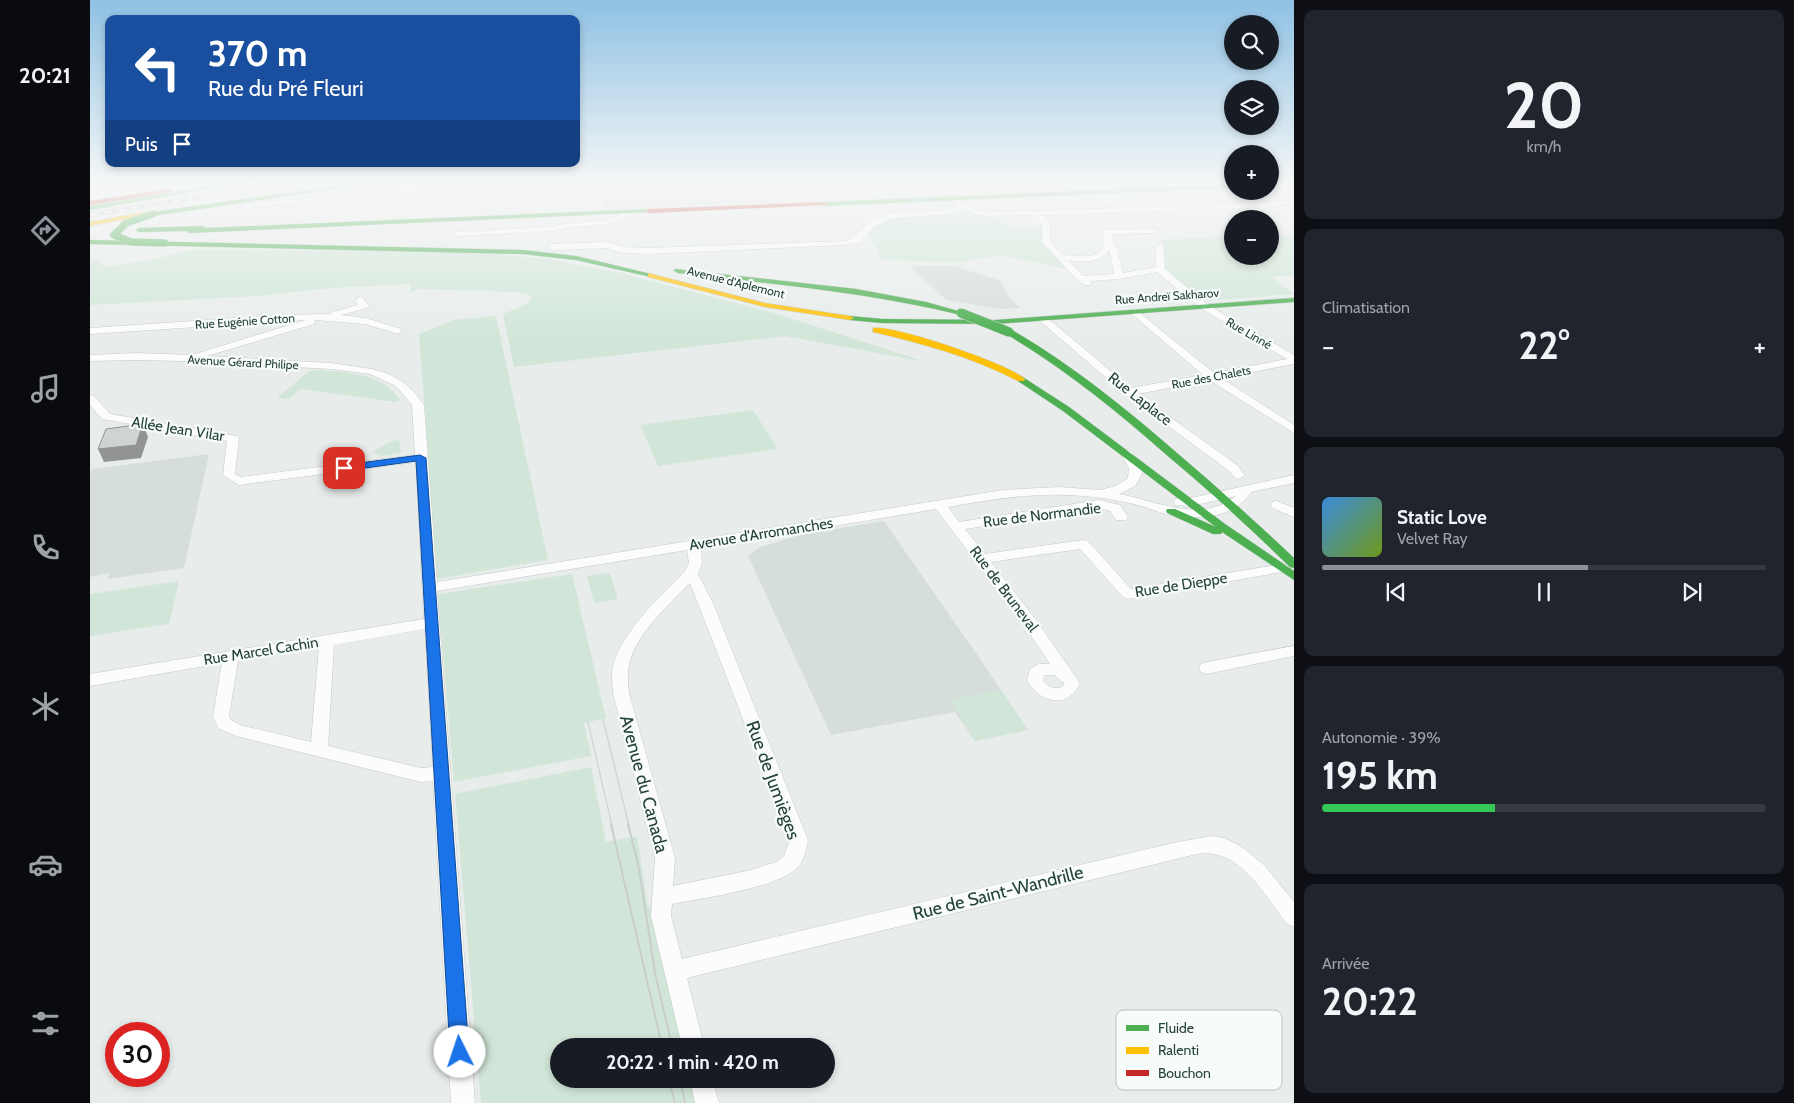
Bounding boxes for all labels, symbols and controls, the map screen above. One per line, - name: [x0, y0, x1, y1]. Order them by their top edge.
- map controls: [1224, 15, 1279, 265]
- button: search: [1224, 15, 1279, 70]
- text: 370 m: [208, 32, 307, 75]
- icon: left: [125, 35, 190, 100]
- text: 20:21: [19, 62, 71, 89]
- text: 20: [1504, 65, 1584, 144]
- text: Rue du Pré Fleuri: [208, 75, 364, 102]
- button: layers: [1224, 80, 1279, 135]
- icon: arrive: [168, 130, 196, 158]
- text: Puis: [125, 133, 158, 156]
- text: km/h: [1526, 137, 1562, 156]
- button: +: [1224, 145, 1279, 200]
- button: −: [1224, 210, 1279, 265]
- icon: directions: [28, 213, 63, 248]
- street label: Avenue d'Aplemont: [686, 263, 786, 301]
- street label: Rue Andreï Sakharov: [1114, 285, 1220, 307]
- text: Climatisation: [1322, 298, 1410, 317]
- street label: Rue Eugénie Cotton: [194, 310, 296, 332]
- street label: Rue Linné: [1223, 314, 1275, 352]
- text: 22°: [1518, 322, 1570, 369]
- text: −: [1322, 329, 1334, 363]
- text: +: [1754, 329, 1766, 363]
- street label: Avenue Gérard Philipe: [187, 352, 299, 372]
- street label: Rue des Chalets: [1170, 362, 1252, 392]
- street label: Rue Laplace: [1105, 369, 1176, 430]
- icon: music: [28, 371, 63, 406]
- street label: Allée Jean Vilar: [130, 413, 226, 445]
- pin: [323, 447, 365, 489]
- icon: arrive: [330, 454, 358, 482]
- street label: Rue de Normandie: [982, 499, 1102, 531]
- text: Static Love: [1397, 506, 1487, 529]
- street label: Avenue d'Arromanches: [688, 514, 834, 554]
- text: Velvet Ray: [1397, 529, 1468, 548]
- icon: phone: [28, 530, 63, 565]
- street label: Rue de Bruneval: [966, 543, 1042, 636]
- street label: Rue de Dieppe: [1134, 569, 1229, 601]
- icon: previous: [1382, 578, 1410, 606]
- icon: pause: [1530, 578, 1558, 606]
- icon: next: [1678, 578, 1706, 606]
- street label: Rue Marcel Cachin: [202, 633, 320, 669]
- icon: climate: [28, 689, 63, 724]
- street label: Avenue du Canada: [615, 713, 673, 856]
- street label: Rue de Jumièges: [741, 718, 805, 842]
- text: Autonomie · 39%: [1322, 728, 1441, 747]
- text: 195 km: [1322, 752, 1438, 799]
- icon: car: [28, 847, 63, 882]
- street label: Rue de Saint-Wandrille: [910, 861, 1086, 925]
- text: Arrivée: [1322, 954, 1369, 973]
- text: 20:22: [1322, 978, 1418, 1025]
- icon: filters: [28, 1006, 63, 1041]
- legend: [1116, 1010, 1282, 1090]
- text: Fluide: [1158, 1019, 1194, 1037]
- speed limit sign: 30: [105, 1022, 170, 1087]
- position arrow: [433, 1025, 485, 1077]
- text: Ralenti: [1158, 1041, 1199, 1059]
- text: 20:22 · 1 min · 420 m: [606, 1051, 779, 1074]
- text: Bouchon: [1158, 1064, 1211, 1082]

